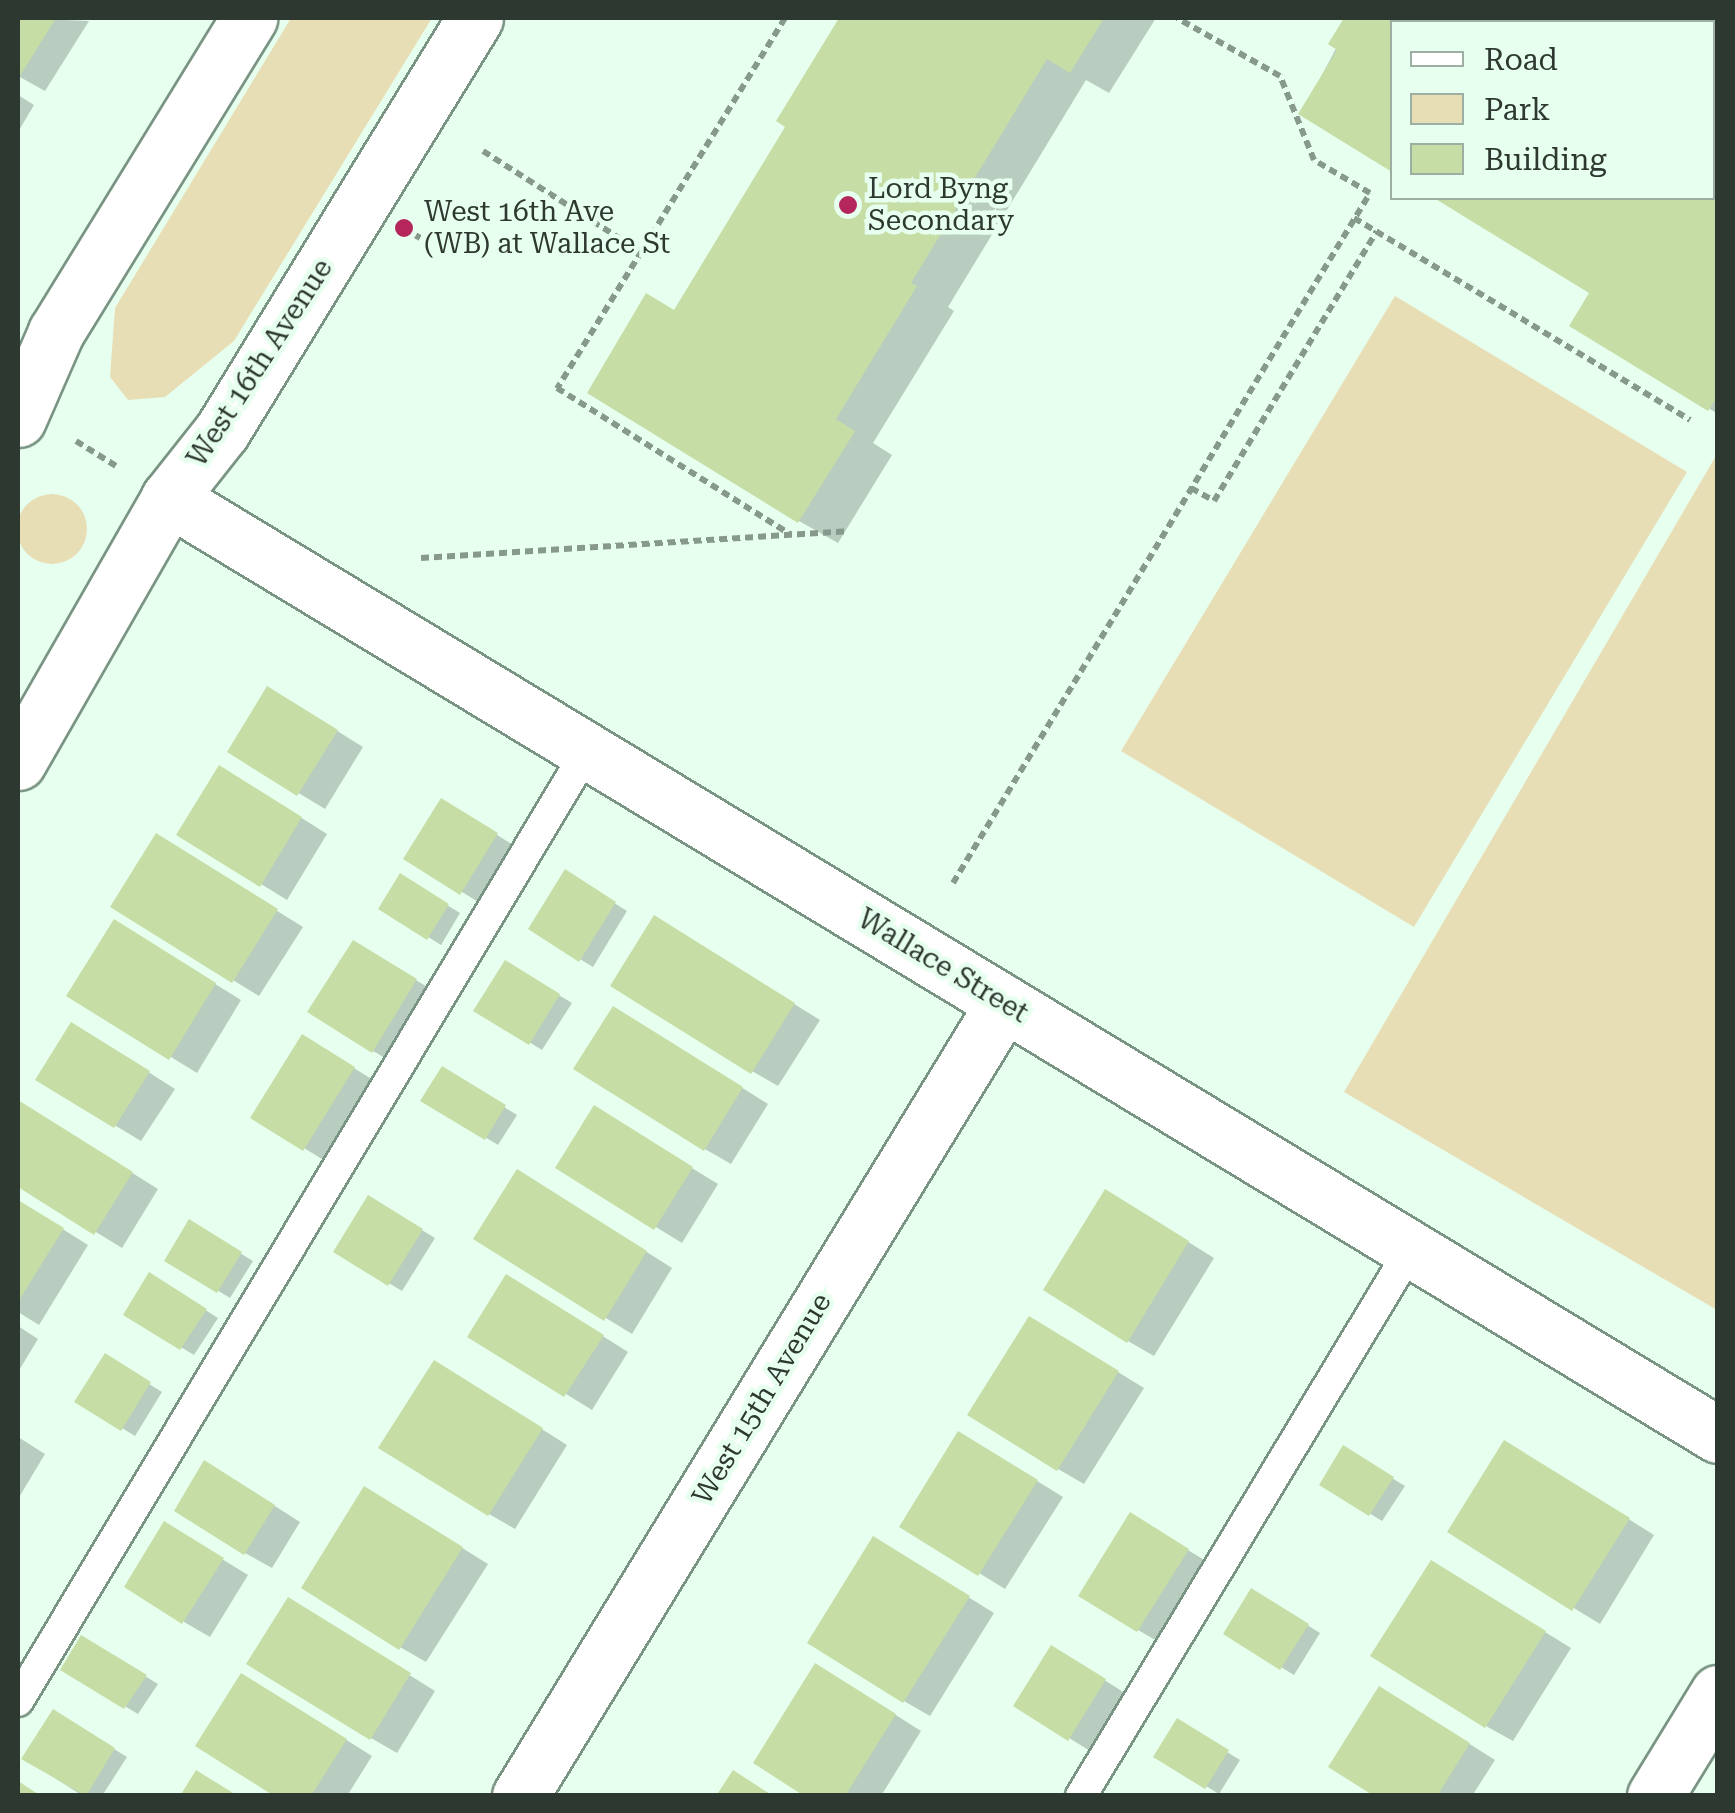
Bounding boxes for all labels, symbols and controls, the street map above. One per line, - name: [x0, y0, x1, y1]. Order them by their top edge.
- legend: [1390, 20, 1715, 200]
- text: Road: [1484, 42, 1558, 77]
- text: Park: [1484, 92, 1550, 127]
- text: Building: [1484, 142, 1607, 177]
- place label: Lord Byng Secondary: [868, 172, 1014, 238]
- marker: Lord Byng Secondary: [837, 194, 859, 216]
- place label: West 16th Ave (WB) at Wallace St: [424, 195, 670, 261]
- marker: West 16th Ave (WB) at Wallace St: [393, 217, 415, 239]
- street label: West 16th Avenue: [180, 253, 340, 473]
- street label: Wallace Street: [852, 902, 1034, 1030]
- street label: West 15th Avenue: [686, 1287, 838, 1511]

